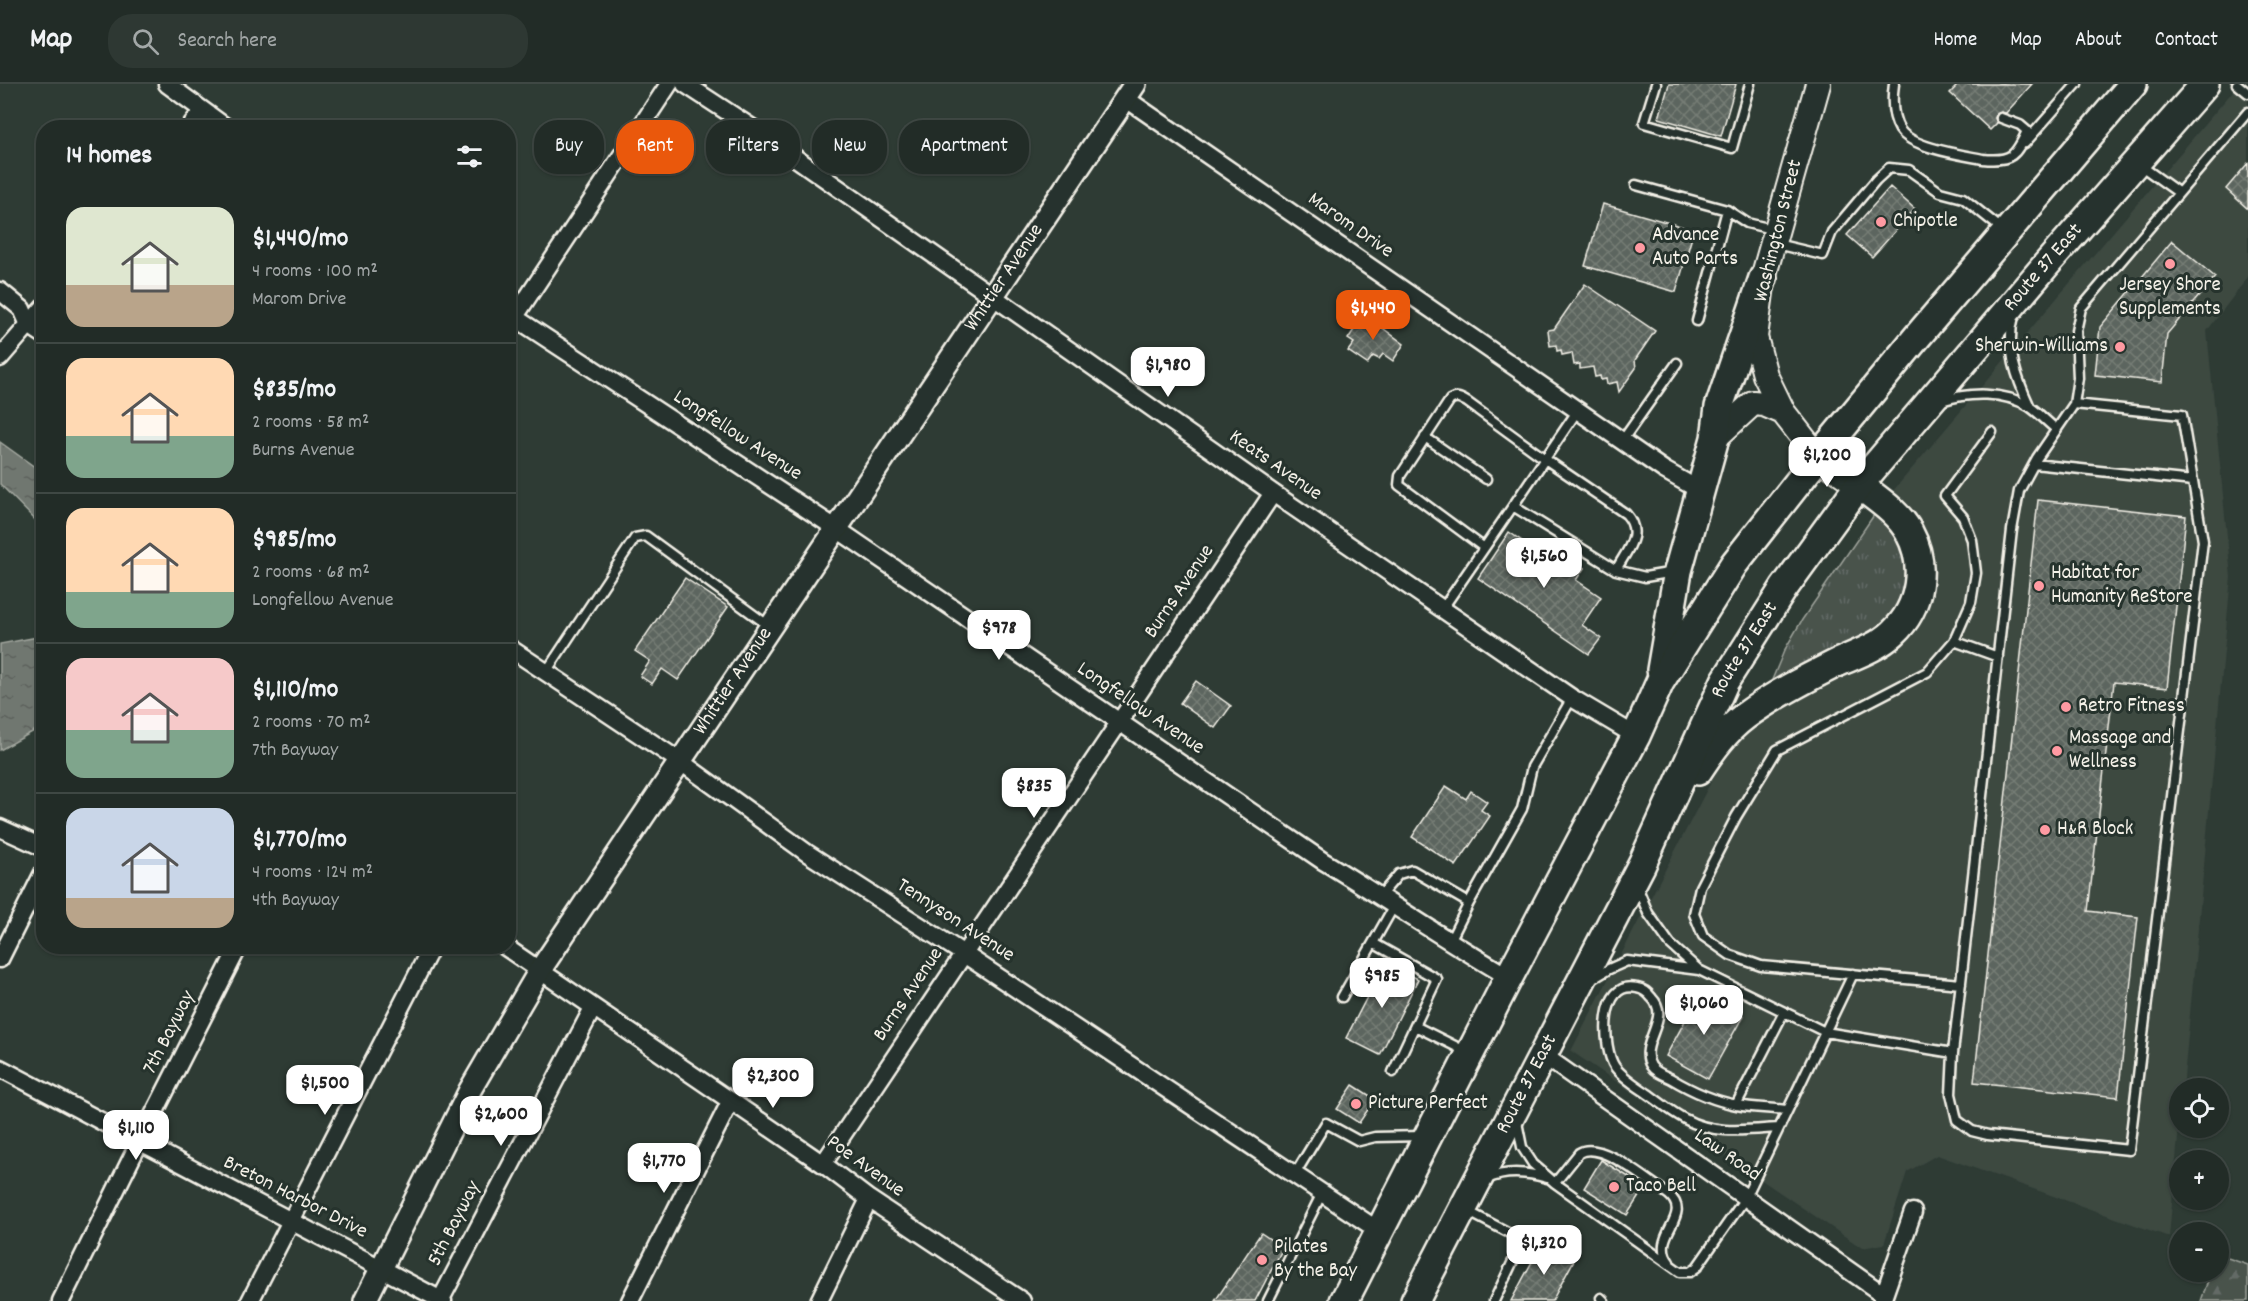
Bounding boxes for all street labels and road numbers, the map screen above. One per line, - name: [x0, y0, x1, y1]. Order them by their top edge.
- street label: Washington Street: [1747, 156, 1811, 305]
- street label: Marom Drive: [1301, 185, 1399, 267]
- street label: Route 37 East: [1997, 217, 2091, 319]
- street label: Whittier Avenue: [958, 218, 1052, 338]
- street label: Longfellow Avenue: [667, 383, 807, 489]
- street label: Keats Avenue: [1222, 423, 1328, 509]
- street label: Burns Avenue: [1137, 539, 1223, 645]
- street label: Route 37 East: [1704, 596, 1787, 703]
- street label: Whittier Avenue: [687, 622, 781, 742]
- street label: Longfellow Avenue: [1070, 655, 1210, 763]
- street label: Tennyson Avenue: [890, 871, 1020, 971]
- street label: Burns Avenue: [866, 942, 952, 1048]
- street label: 7th Bayway: [136, 985, 204, 1080]
- street label: Route 37 East: [1489, 1029, 1566, 1140]
- street label: Law Road: [1687, 1122, 1767, 1190]
- street label: Poe Avenue: [820, 1128, 910, 1206]
- street label: Breton Harbor Drive: [218, 1149, 372, 1247]
- street label: 5th Bayway: [421, 1176, 489, 1272]

